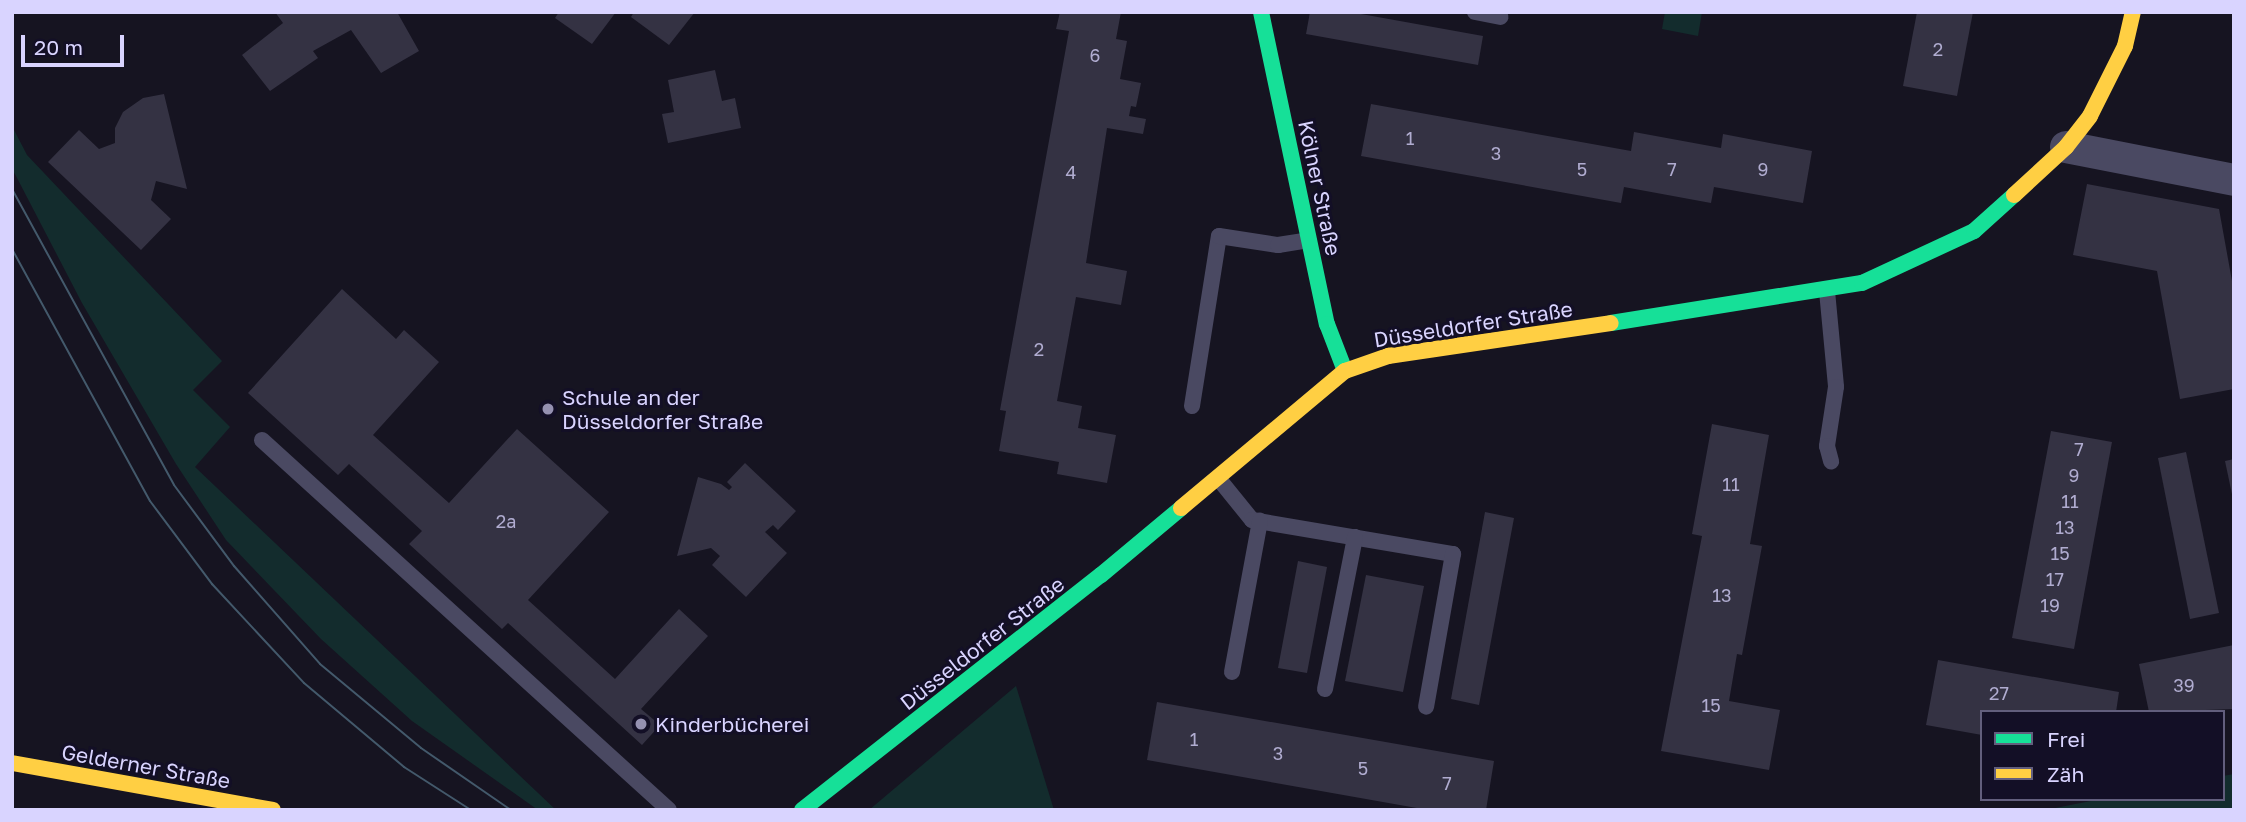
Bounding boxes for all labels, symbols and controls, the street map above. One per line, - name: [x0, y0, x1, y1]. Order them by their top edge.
- scale bar: [24, 21, 128, 65]
- text: 20 m: [34, 34, 83, 60]
- house number: 2: [1933, 38, 1943, 60]
- house number: 6: [1090, 44, 1100, 66]
- street label: Kölner Straße: [1293, 118, 1347, 258]
- house number: 1: [1406, 127, 1414, 149]
- house number: 3: [1491, 142, 1501, 164]
- house number: 5: [1577, 158, 1587, 180]
- house number: 7: [1667, 158, 1677, 180]
- house number: 9: [1758, 158, 1768, 180]
- house number: 4: [1066, 161, 1076, 183]
- street label: Düsseldorfer Straße: [1372, 296, 1574, 352]
- house number: 2: [1034, 338, 1044, 360]
- place label: Schule an der Düsseldorfer Straße: [562, 384, 763, 434]
- marker: Schule an der Düsseldorfer Straße: [540, 401, 556, 417]
- house number: 7: [2074, 438, 2084, 460]
- house number: 9: [2069, 464, 2079, 486]
- house number: 11: [1722, 473, 1740, 495]
- house number: 11: [2061, 490, 2079, 512]
- house number: 2a: [496, 510, 516, 532]
- house number: 13: [2055, 516, 2075, 538]
- house number: 15: [2050, 542, 2070, 564]
- house number: 17: [2046, 568, 2064, 590]
- street label: Düsseldorfer Straße: [895, 571, 1069, 715]
- house number: 13: [1712, 584, 1732, 606]
- house number: 19: [2040, 594, 2060, 616]
- house number: 39: [2173, 674, 2195, 696]
- house number: 27: [1989, 682, 2009, 704]
- house number: 15: [1701, 694, 1721, 716]
- legend: [1980, 710, 2225, 801]
- place label: Kinderbücherei: [655, 711, 809, 737]
- marker: Kinderbücherei: [633, 716, 649, 732]
- text: Frei: [2047, 726, 2085, 752]
- house number: 1: [1190, 728, 1198, 750]
- street label: Gelderner Straße: [60, 739, 232, 793]
- house number: 3: [1273, 742, 1283, 764]
- house number: 5: [1358, 757, 1368, 779]
- text: Zäh: [2047, 761, 2084, 787]
- house number: 7: [1442, 772, 1452, 794]

